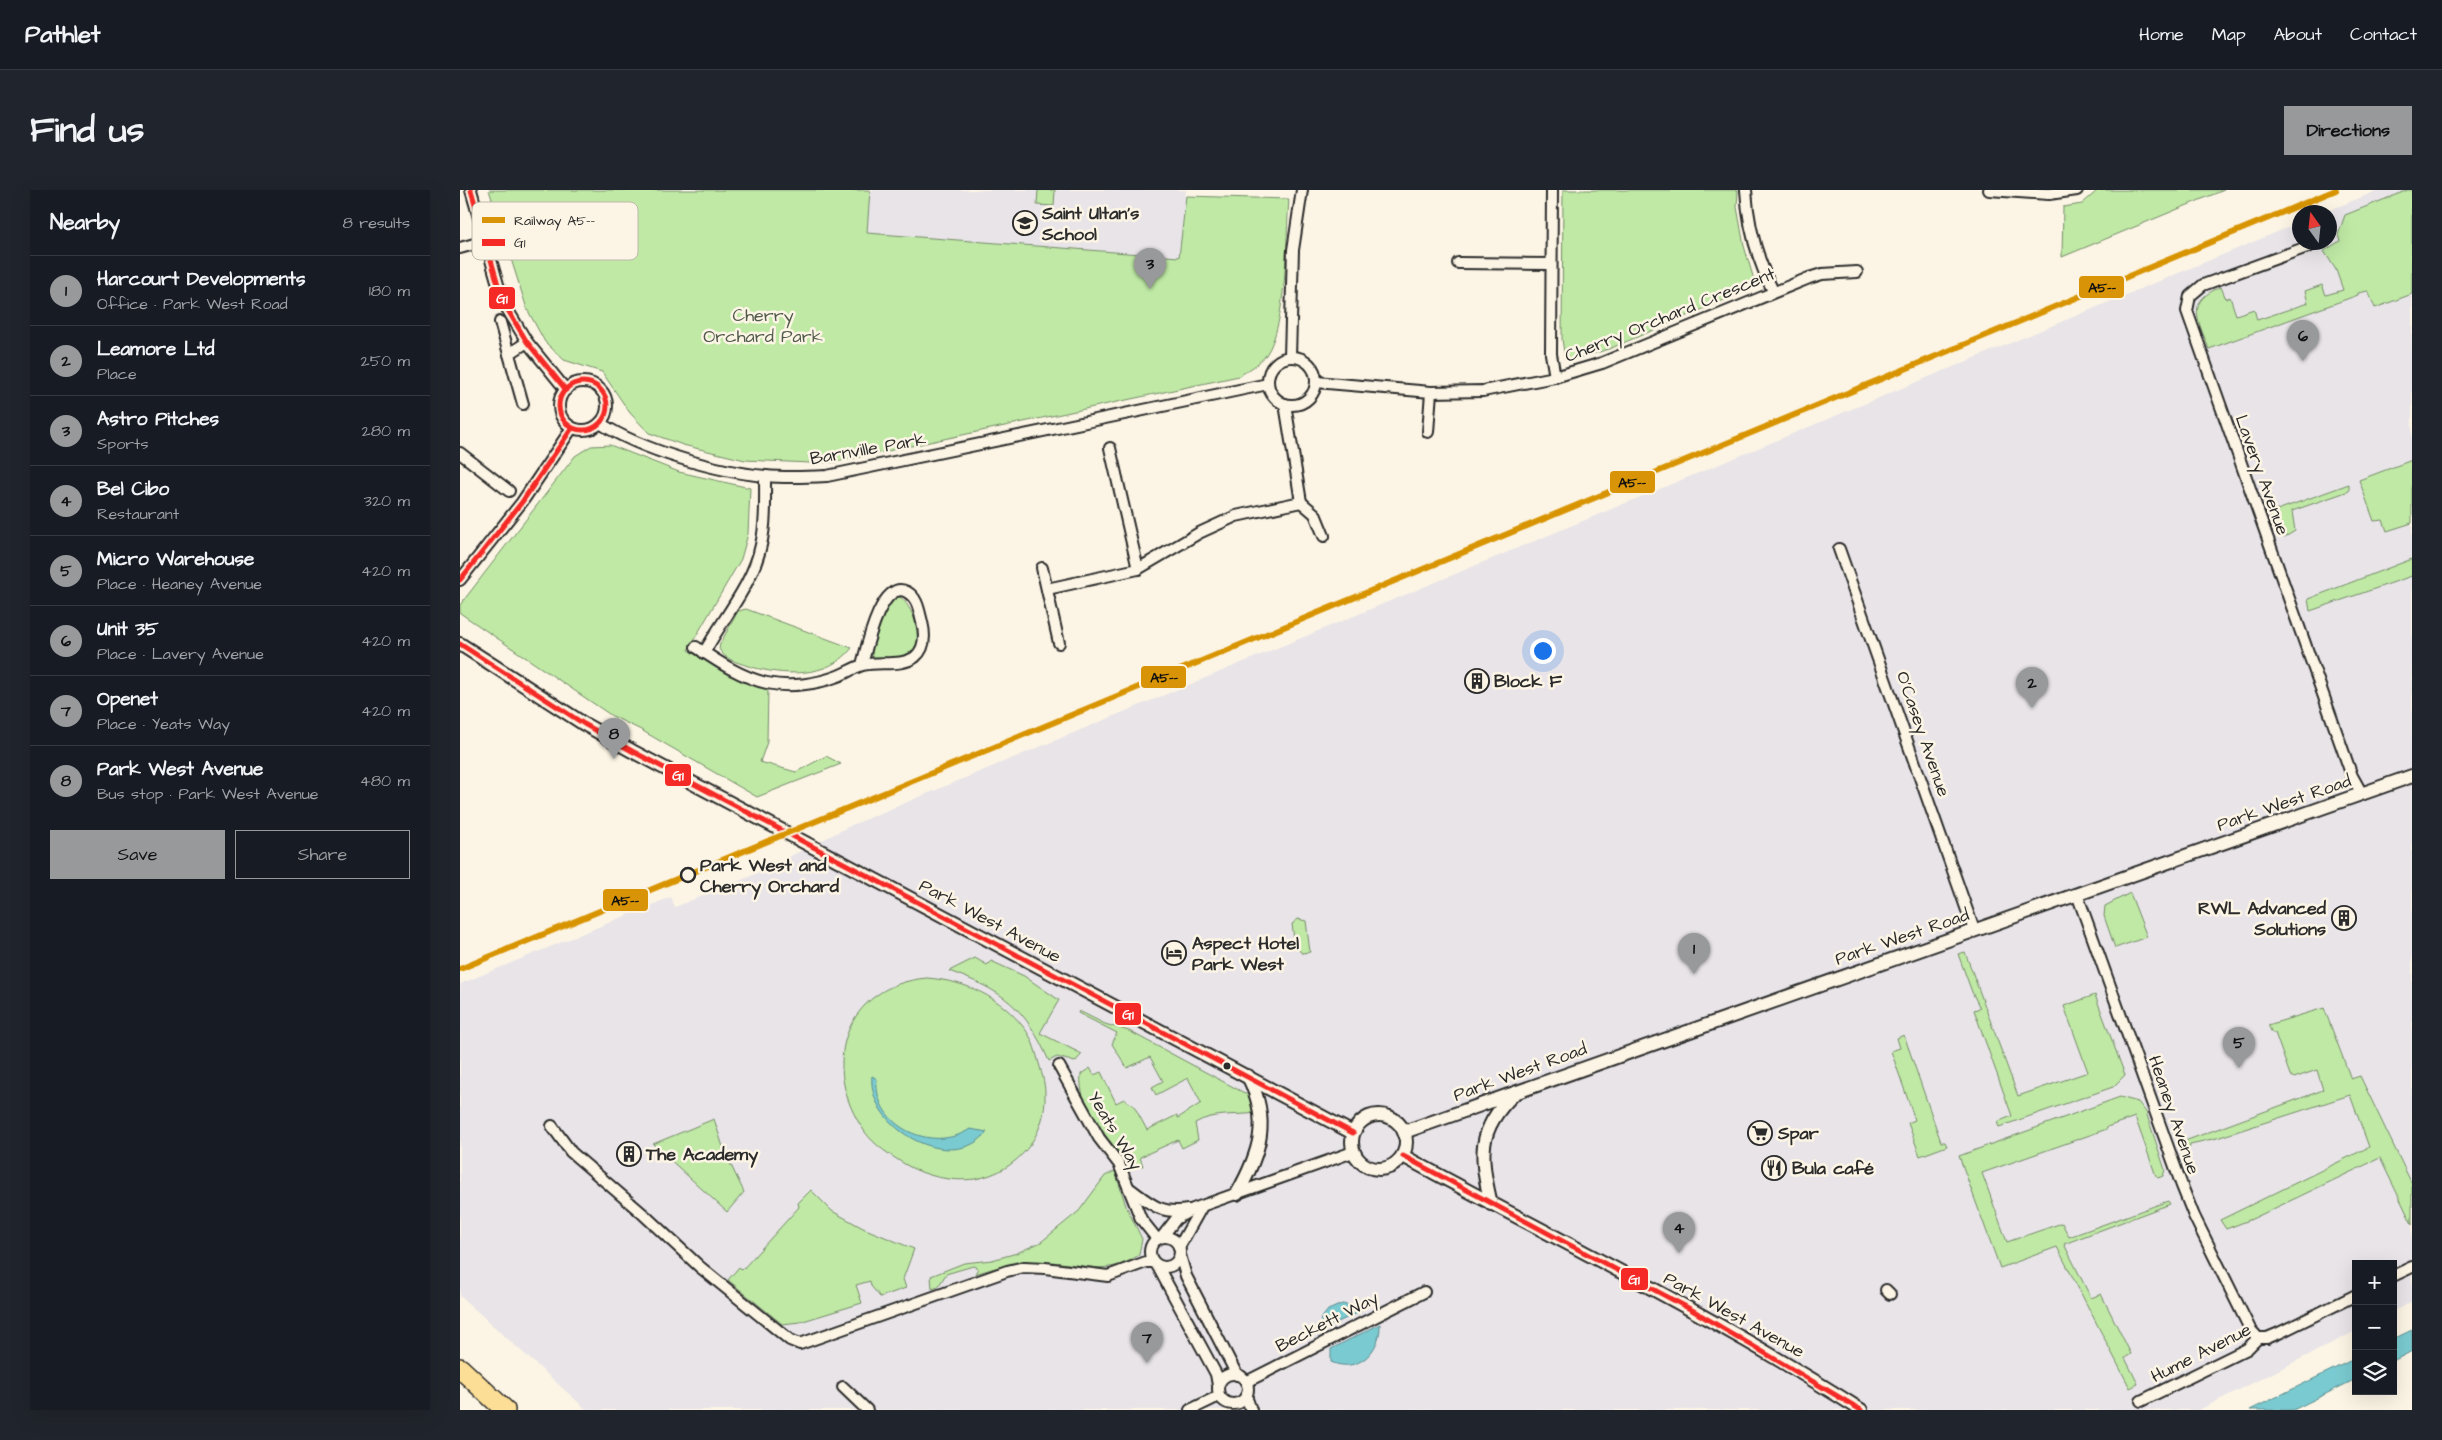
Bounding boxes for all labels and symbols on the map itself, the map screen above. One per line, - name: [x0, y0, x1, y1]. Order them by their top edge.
- place label: Saint Ultan’s School: [1041, 201, 1139, 247]
- legend: [472, 202, 638, 260]
- north arrow: [2292, 205, 2337, 250]
- school or university icon: Saint Ultan’s School: [1012, 210, 1038, 236]
- text: Railway A5--: [514, 211, 595, 231]
- text: G1: [514, 233, 526, 253]
- pin: 3: [1134, 248, 1166, 289]
- street label: Cherry Orchard Crescent: [1561, 261, 1780, 370]
- line badge: A5--: [2078, 275, 2125, 299]
- text: A5--: [2088, 278, 2116, 298]
- line badge: G1: [488, 286, 516, 310]
- text: G1: [496, 289, 508, 309]
- park label: Cherry Orchard Park: [703, 303, 823, 349]
- pin: 6: [2287, 320, 2319, 361]
- street label: Lavery Avenue: [2228, 411, 2295, 539]
- street label: Barnville Park: [808, 427, 928, 471]
- line badge: A5--: [1609, 470, 1656, 494]
- text: A5--: [1618, 473, 1646, 493]
- your location: [1530, 638, 1556, 664]
- line badge: A5--: [1140, 665, 1187, 689]
- pin: 2: [2016, 667, 2048, 708]
- text: A5--: [1150, 668, 1178, 688]
- building icon: Block F: [1464, 668, 1490, 694]
- street label: O'Casey Avenue: [1889, 668, 1956, 801]
- place label: Block F: [1494, 669, 1562, 694]
- pin: 8: [598, 718, 630, 759]
- line badge: G1: [664, 763, 692, 787]
- text: G1: [672, 766, 684, 786]
- street label: Park West Road: [2214, 768, 2354, 838]
- place label: Park West and Cherry Orchard: [700, 853, 840, 900]
- marker: Park West and Cherry Orchard: [680, 867, 696, 883]
- street label: Park West Avenue: [915, 873, 1066, 969]
- line badge: A5--: [602, 888, 649, 912]
- text: A5--: [611, 891, 639, 911]
- place label: RWL Advanced Solutions: [2198, 896, 2327, 942]
- street label: Park West Road: [1832, 902, 1972, 972]
- building icon: RWL Advanced Solutions: [2331, 905, 2357, 931]
- place label: Aspect Hotel Park West: [1192, 931, 1299, 977]
- pin: 1: [1678, 933, 1710, 974]
- hotel icon: Aspect Hotel Park West: [1161, 940, 1187, 966]
- line badge: G1: [1114, 1002, 1142, 1026]
- text: G1: [1122, 1005, 1134, 1025]
- pin: 5: [2223, 1027, 2255, 1068]
- street label: Park West Road: [1450, 1036, 1590, 1108]
- street label: Heaney Avenue: [2141, 1052, 2206, 1178]
- unlabelled marker: [1222, 1061, 1232, 1071]
- street label: Yeats Way: [1081, 1087, 1148, 1176]
- supermarket icon: Spar: [1747, 1120, 1773, 1146]
- place label: Spar: [1777, 1121, 1819, 1146]
- building icon: The Academy: [616, 1141, 642, 1167]
- place label: The Academy: [645, 1142, 758, 1168]
- restaurant icon: Bula café: [1761, 1155, 1787, 1181]
- place label: Bula café: [1792, 1156, 1874, 1181]
- pin: 4: [1663, 1212, 1695, 1253]
- street label: Park West Avenue: [1659, 1266, 1809, 1364]
- line badge: G1: [1620, 1267, 1649, 1291]
- text: G1: [1628, 1270, 1640, 1290]
- street label: Beckett Way: [1271, 1285, 1383, 1360]
- street label: Hume Avenue: [2147, 1317, 2256, 1389]
- pin: 7: [1131, 1322, 1163, 1363]

